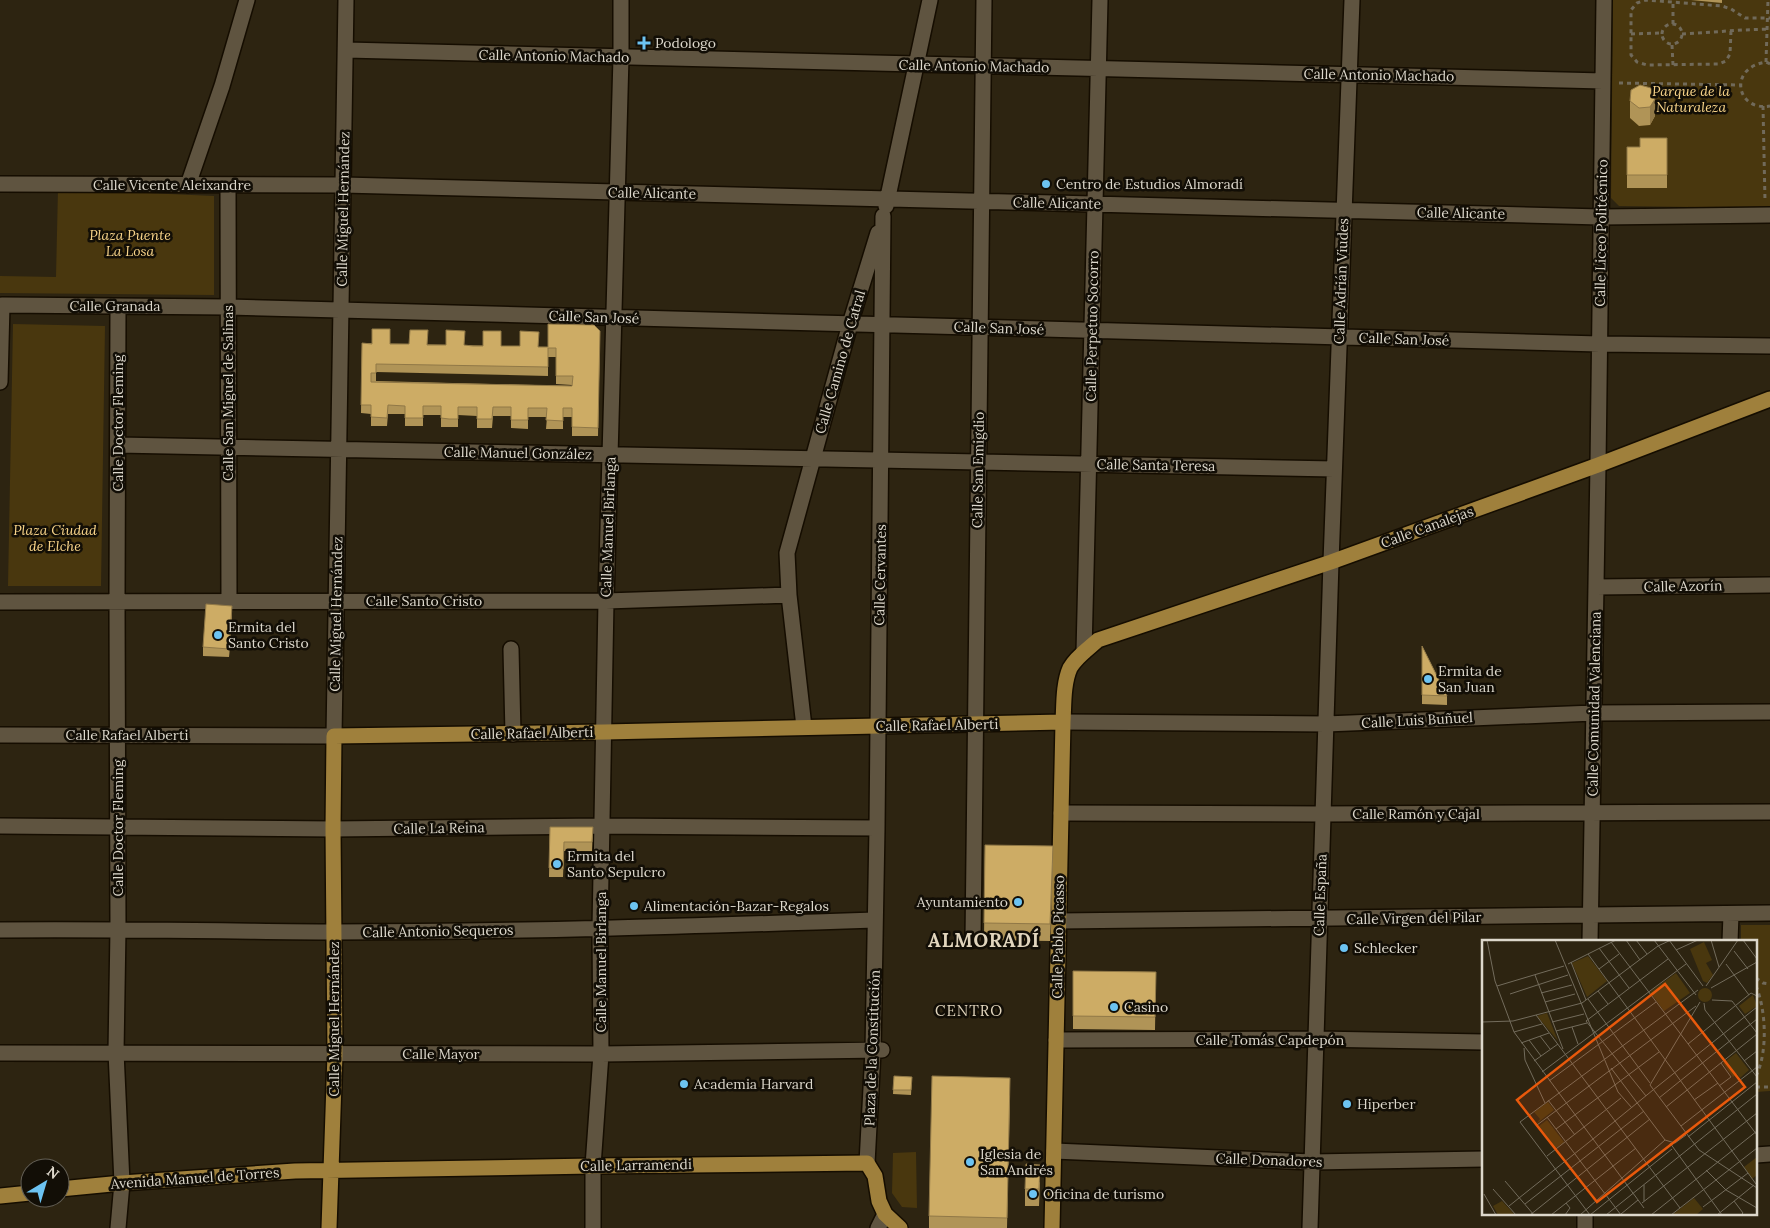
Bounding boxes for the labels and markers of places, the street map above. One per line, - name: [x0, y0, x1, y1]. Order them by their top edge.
- place label: Podologo: [655, 34, 716, 52]
- marker: Podologo: [637, 36, 651, 50]
- place label: Centro de Estudios Almoradí: [1056, 175, 1243, 193]
- marker: Centro de Estudios Almoradí: [1040, 178, 1052, 190]
- place label: Ermita del Santo Cristo: [228, 618, 309, 652]
- marker: Ermita del Santo Cristo: [212, 629, 224, 641]
- place label: Ermita de San Juan: [1438, 662, 1502, 696]
- marker: Ermita de San Juan: [1422, 673, 1434, 685]
- place label: Ermita del Santo Sepulcro: [567, 847, 665, 881]
- marker: Ermita del Santo Sepulcro: [551, 858, 563, 870]
- place label: Ayuntamiento: [916, 893, 1008, 911]
- marker: Ayuntamiento: [1012, 896, 1024, 908]
- place label: Alimentación-Bazar-Regalos: [643, 897, 829, 915]
- marker: Alimentación-Bazar-Regalos: [628, 900, 640, 912]
- place label: Schlecker: [1354, 939, 1418, 957]
- marker: Schlecker: [1338, 942, 1350, 954]
- place label: Casino: [1124, 998, 1168, 1016]
- marker: Casino: [1108, 1001, 1120, 1013]
- place label: Academia Harvard: [693, 1075, 813, 1093]
- marker: Academia Harvard: [678, 1078, 690, 1090]
- place label: Hiperber: [1357, 1095, 1416, 1113]
- marker: Hiperber: [1341, 1098, 1353, 1110]
- place label: Iglesia de San Andrés: [980, 1145, 1053, 1179]
- marker: Iglesia de San Andrés: [964, 1156, 976, 1168]
- place label: Oficina de turismo: [1043, 1185, 1164, 1203]
- marker: Oficina de turismo: [1027, 1188, 1039, 1200]

